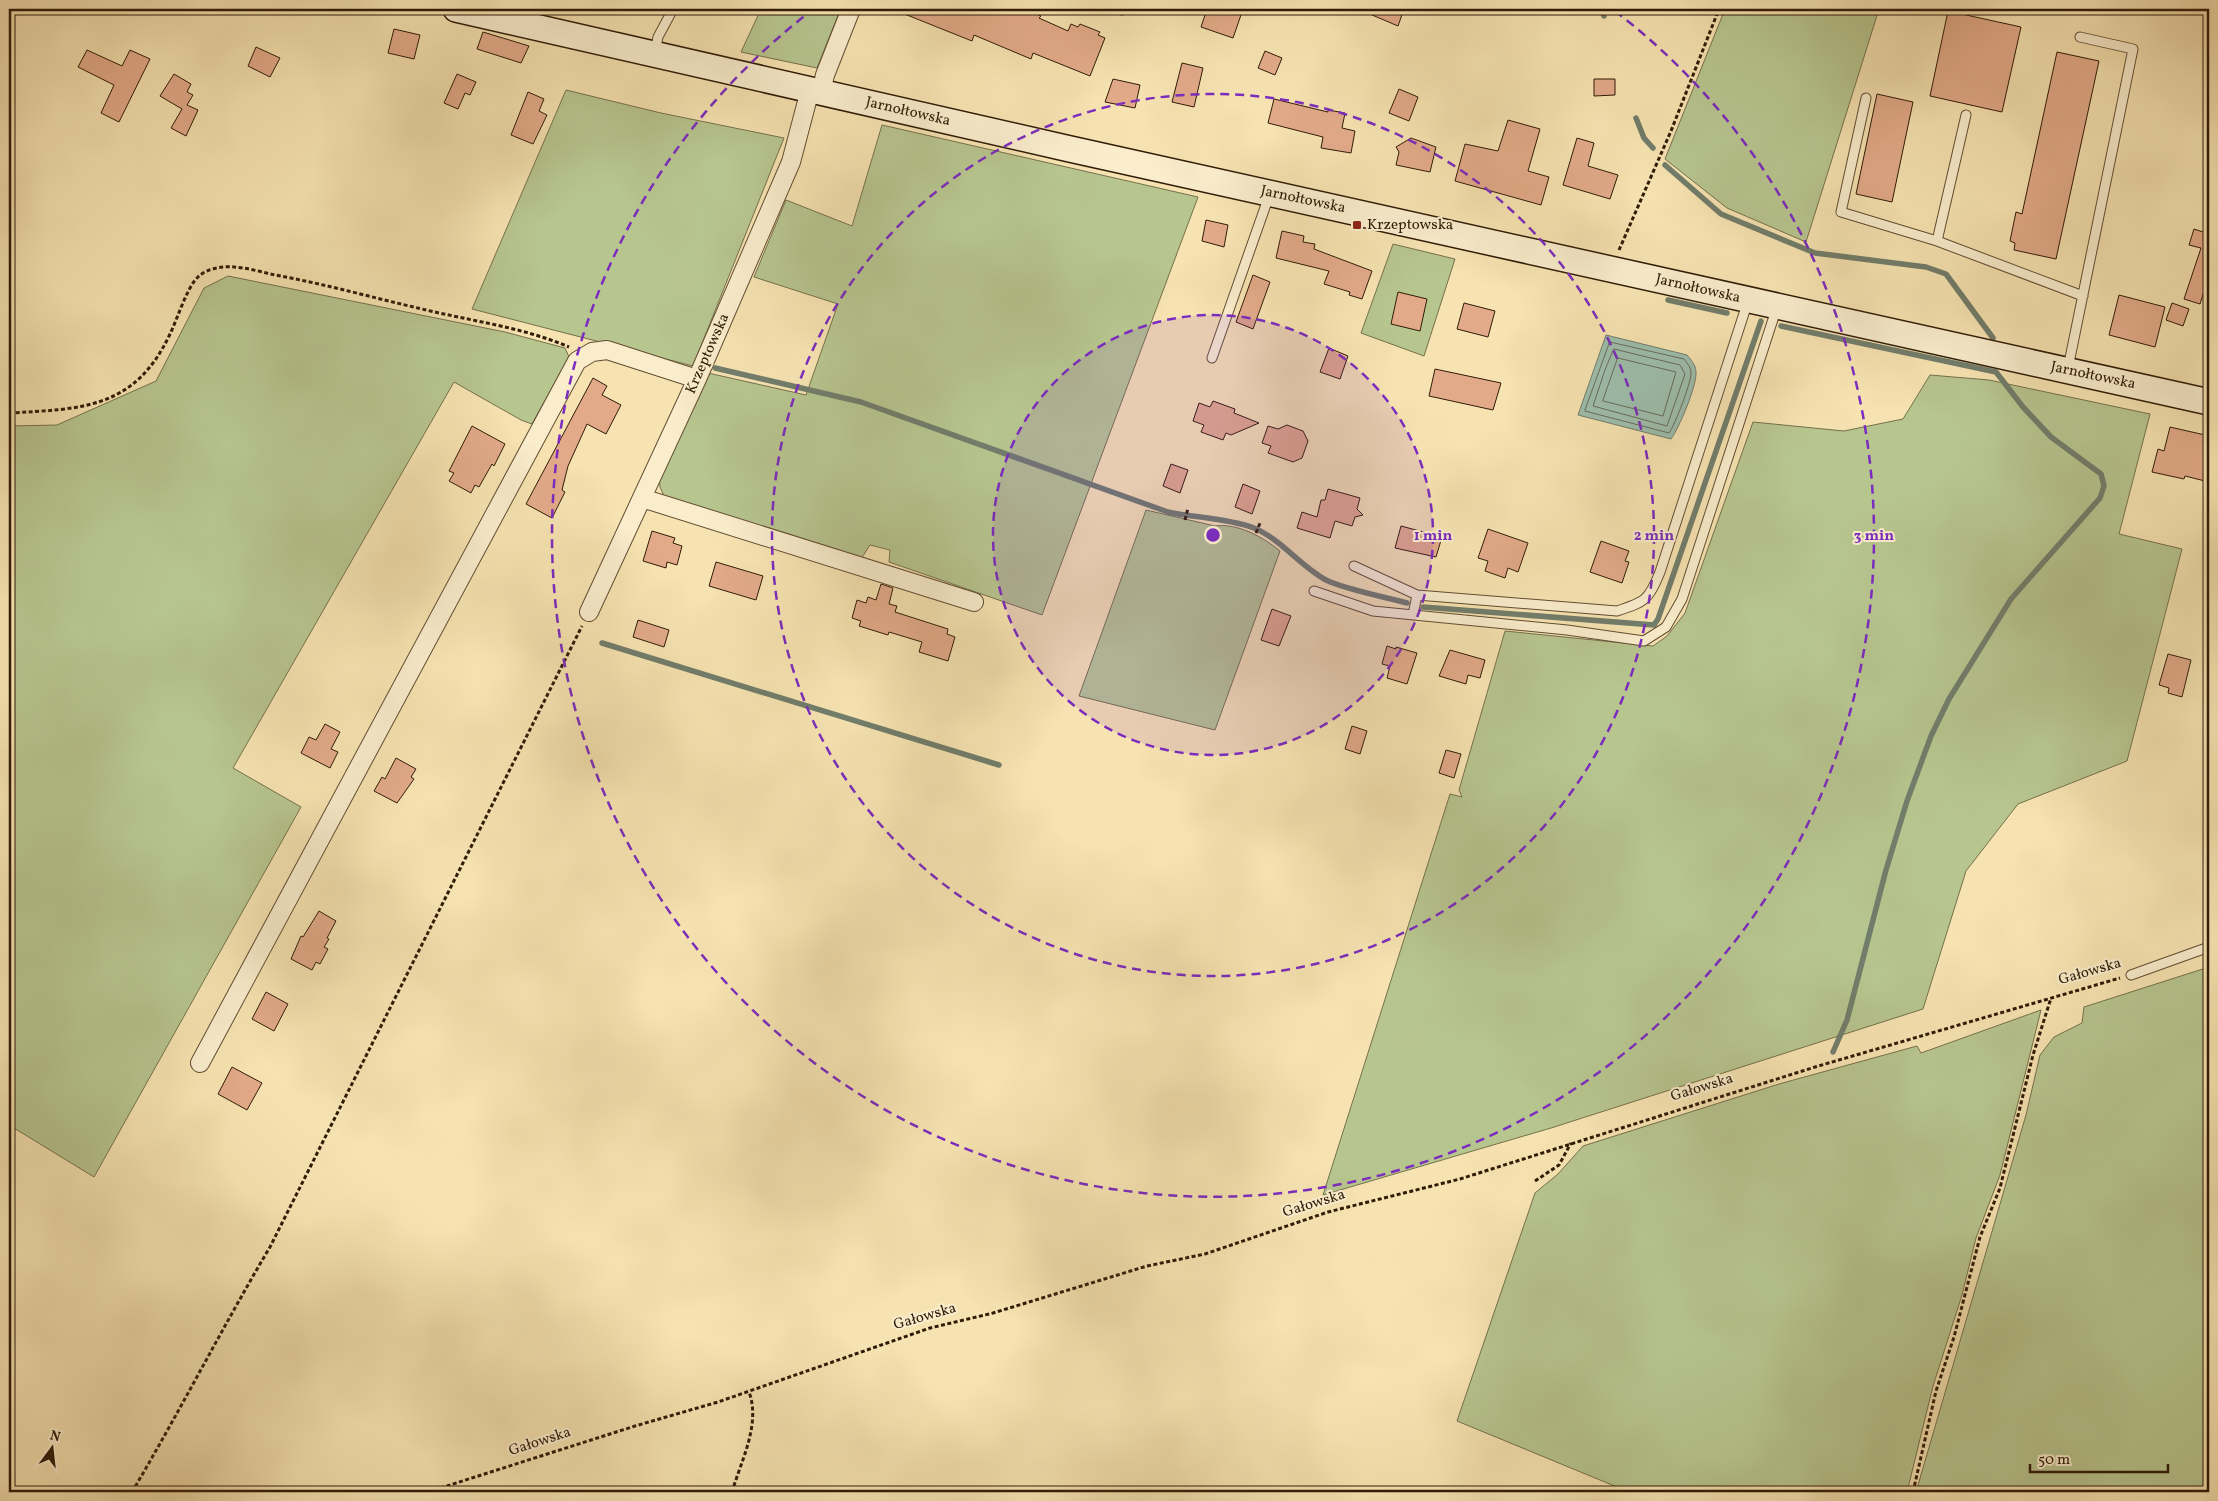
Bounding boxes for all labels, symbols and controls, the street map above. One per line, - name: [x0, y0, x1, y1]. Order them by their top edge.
- street label: Jarnołtowska: [863, 92, 953, 132]
- street label: Jarnołtowska: [1258, 181, 1348, 219]
- place label: Krzeptowska: [1367, 215, 1453, 236]
- marker: Krzeptowska: [1351, 219, 1363, 231]
- street label: Jarnołtowska: [1653, 269, 1743, 309]
- street label: Krzeptowska: [681, 310, 735, 398]
- street label: Jarnołtowska: [2048, 357, 2138, 395]
- centre of rings: [1204, 526, 1222, 544]
- text: 1 min: [1414, 526, 1452, 547]
- text: 2 min: [1634, 526, 1674, 547]
- text: 3 min: [1854, 526, 1894, 547]
- street label: Gałowska: [2056, 953, 2124, 991]
- street label: Gałowska: [1668, 1069, 1736, 1107]
- street label: Gałowska: [1280, 1185, 1348, 1223]
- street label: Gałowska: [891, 1298, 959, 1336]
- street label: Gałowska: [506, 1422, 574, 1462]
- north arrow: [28, 1424, 78, 1474]
- text: N: [48, 1426, 62, 1447]
- scale bar: [2030, 1441, 2168, 1473]
- text: 50 m: [2038, 1450, 2070, 1471]

